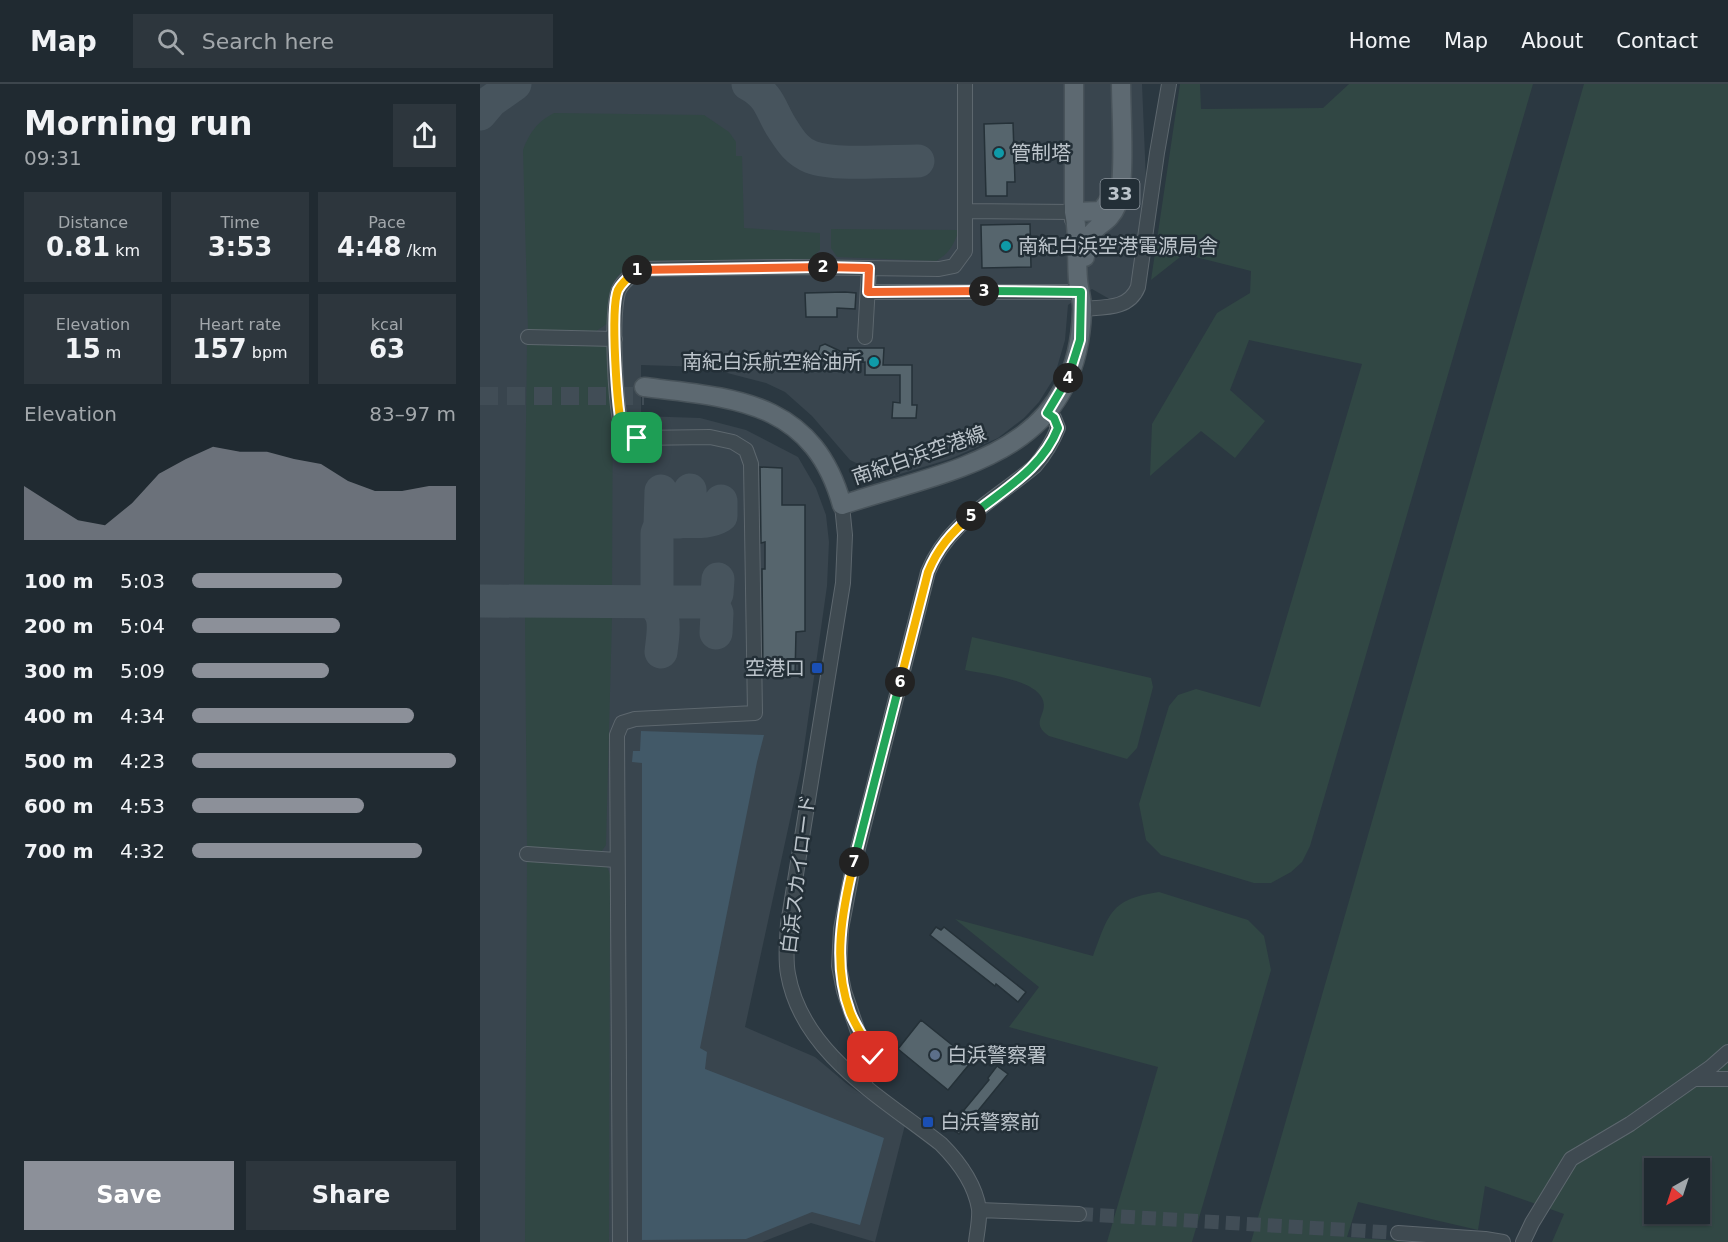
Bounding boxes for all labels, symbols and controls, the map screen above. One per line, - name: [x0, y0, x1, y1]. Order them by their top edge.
- search box: [133, 14, 553, 68]
- text: Map: [30, 25, 97, 58]
- icon: search: [154, 25, 187, 58]
- text: Search here: [202, 29, 334, 54]
- text: Home: [1349, 29, 1411, 53]
- text: Map: [1444, 29, 1488, 53]
- text: About: [1521, 29, 1583, 53]
- text: Contact: [1616, 29, 1698, 53]
- text: Morning run: [24, 104, 252, 143]
- button: share: [393, 104, 456, 167]
- place label: 管制塔: [1011, 141, 1071, 165]
- text: 09:31: [24, 146, 82, 170]
- marker: 管制塔: [992, 146, 1006, 160]
- road number: 33: [1100, 179, 1140, 209]
- text: Distance: [58, 213, 128, 232]
- text: Time: [220, 213, 260, 232]
- text: Pace: [368, 213, 406, 232]
- text: 0.81: [46, 232, 110, 262]
- text: 3:53: [208, 232, 272, 262]
- text: 4:48: [337, 232, 402, 262]
- place label: 南紀白浜空港電源局舎: [1018, 234, 1218, 258]
- marker: 南紀白浜空港電源局舎: [999, 239, 1013, 253]
- text: km: [110, 241, 140, 260]
- text: /km: [402, 241, 437, 260]
- pin: 2: [808, 252, 838, 282]
- pin: 1: [622, 255, 652, 285]
- text: 2: [817, 257, 829, 276]
- text: 1: [631, 260, 643, 279]
- pin: 3: [969, 276, 999, 306]
- text: 3: [978, 281, 990, 300]
- text: Elevation: [56, 315, 130, 334]
- text: Heart rate: [199, 315, 281, 334]
- text: kcal: [371, 315, 403, 334]
- text: 15: [65, 334, 101, 364]
- text: 157: [192, 334, 247, 364]
- text: 63: [369, 334, 405, 364]
- text: m: [101, 343, 121, 362]
- text: bpm: [247, 343, 288, 362]
- place label: 南紀白浜航空給油所: [682, 350, 862, 374]
- marker: 南紀白浜航空給油所: [867, 355, 881, 369]
- pin: 4: [1053, 363, 1083, 393]
- text: 4: [1062, 368, 1074, 387]
- text: Elevation: [24, 402, 117, 426]
- text: 83–97 m: [369, 402, 456, 426]
- pin: [611, 412, 662, 463]
- icon: arrive: [620, 421, 653, 454]
- street label: 南紀白浜空港線: [849, 421, 989, 489]
- pin: 5: [956, 501, 986, 531]
- text: 5: [965, 506, 977, 525]
- text: 100 m: [24, 569, 94, 593]
- text: 5:03: [120, 569, 165, 593]
- text: 200 m: [24, 614, 94, 638]
- text: 5:04: [120, 614, 165, 638]
- place label: 空港口: [745, 656, 805, 680]
- text: 300 m: [24, 659, 94, 683]
- text: 5:09: [120, 659, 165, 683]
- marker: 空港口: [810, 661, 824, 675]
- pin: 6: [885, 667, 915, 697]
- text: 6: [894, 672, 906, 691]
- text: 400 m: [24, 704, 94, 728]
- text: 4:34: [120, 704, 165, 728]
- text: 500 m: [24, 749, 94, 773]
- text: 4:23: [120, 749, 165, 773]
- street label: 白浜スカイロード: [776, 793, 820, 955]
- text: 600 m: [24, 794, 94, 818]
- text: 4:53: [120, 794, 165, 818]
- text: 700 m: [24, 839, 94, 863]
- text: 4:32: [120, 839, 165, 863]
- pin: 7: [839, 847, 869, 877]
- text: 7: [848, 852, 860, 871]
- pin: [847, 1031, 898, 1082]
- icon: check: [856, 1040, 889, 1073]
- place label: 白浜警察署: [947, 1043, 1047, 1067]
- marker: 白浜警察署: [928, 1048, 942, 1062]
- place label: 白浜警察前: [940, 1110, 1040, 1134]
- marker: 白浜警察前: [921, 1115, 935, 1129]
- north arrow: [1644, 1158, 1710, 1224]
- map controls: [1644, 1158, 1710, 1224]
- button: Save: [24, 1161, 234, 1230]
- button: Share: [246, 1161, 456, 1230]

